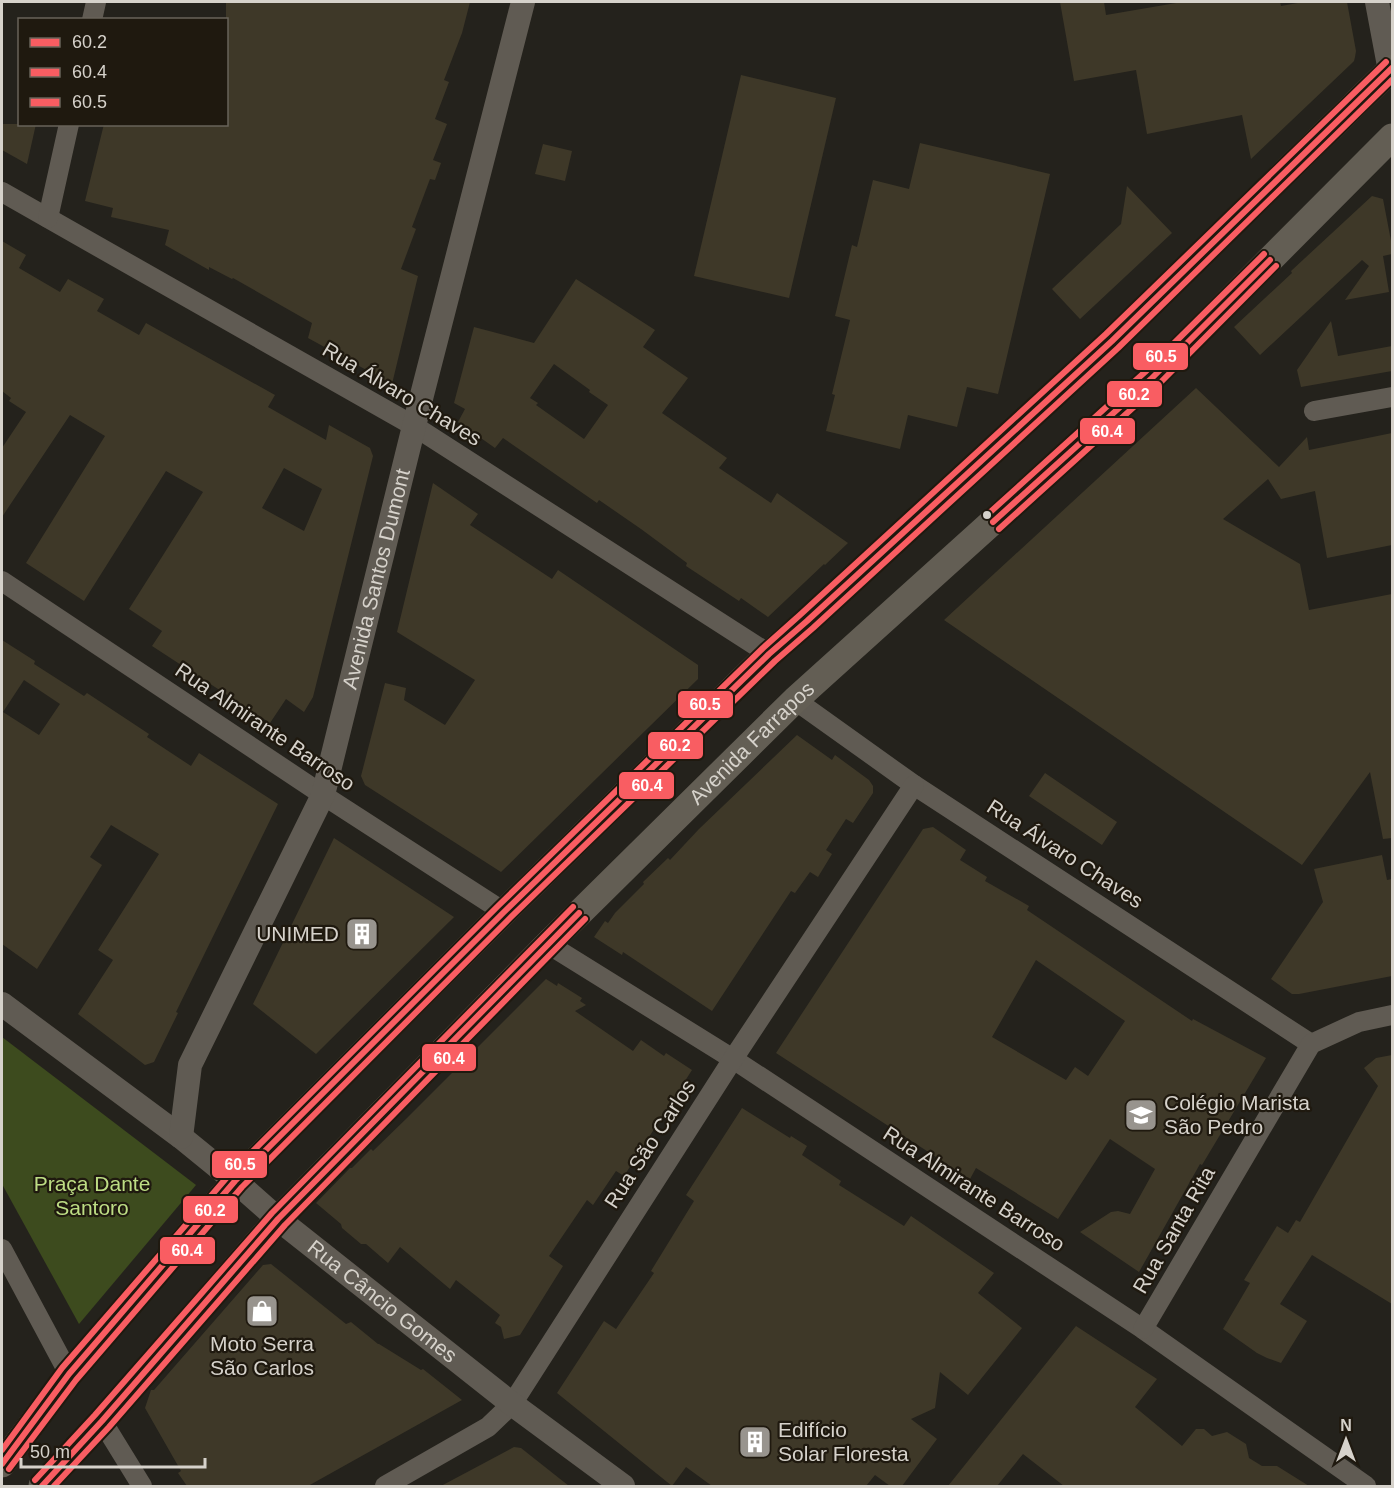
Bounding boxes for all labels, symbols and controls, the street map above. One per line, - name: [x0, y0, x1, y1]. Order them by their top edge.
- legend: [18, 18, 228, 126]
- text: 60.2: [72, 32, 107, 52]
- text: 60.4: [72, 62, 107, 82]
- text: 60.5: [72, 92, 107, 112]
- street label: Rua Álvaro Chaves: [319, 337, 486, 450]
- line badge: 60.5: [1132, 342, 1189, 371]
- text: 60.5: [1145, 348, 1177, 365]
- line badge: 60.2: [1106, 380, 1163, 408]
- text: 60.2: [1118, 386, 1150, 403]
- line badge: 60.4: [1079, 417, 1136, 445]
- text: 60.4: [1091, 423, 1123, 440]
- street label: Avenida Santos Dumont: [338, 466, 414, 691]
- unlabelled marker: [981, 509, 993, 521]
- street label: Rua Almirante Barroso: [171, 658, 359, 795]
- street label: Avenida Farrapos: [684, 677, 819, 809]
- line badge: 60.5: [677, 690, 734, 719]
- text: 60.5: [689, 696, 721, 713]
- line badge: 60.2: [647, 731, 704, 760]
- text: 60.2: [659, 737, 691, 754]
- line badge: 60.4: [618, 771, 675, 800]
- text: 60.4: [631, 777, 663, 794]
- street label: Rua Álvaro Chaves: [983, 795, 1147, 912]
- building icon: UNIMED: [344, 916, 380, 952]
- place label: UNIMED: [256, 922, 339, 945]
- line badge: 60.4: [421, 1043, 477, 1072]
- text: 60.4: [433, 1050, 465, 1067]
- street label: Rua São Carlos: [600, 1075, 700, 1212]
- place label: Colégio Marista São Pedro: [1164, 1091, 1310, 1138]
- school or university icon: Colégio Marista São Pedro: [1123, 1097, 1159, 1133]
- street label: Rua Almirante Barroso: [879, 1121, 1069, 1256]
- line badge: 60.5: [211, 1150, 268, 1179]
- text: 60.5: [224, 1156, 256, 1173]
- street label: Rua Santa Rita: [1128, 1162, 1219, 1297]
- park label: Praça Dante Santoro: [34, 1172, 150, 1219]
- line badge: 60.2: [182, 1195, 239, 1224]
- text: 60.2: [194, 1202, 226, 1219]
- street label: Rua Câncio Gomes: [304, 1235, 462, 1367]
- line badge: 60.4: [159, 1236, 216, 1265]
- text: 60.4: [171, 1242, 203, 1259]
- shop icon: Moto Serra São Carlos: [244, 1293, 280, 1329]
- place label: Moto Serra São Carlos: [210, 1332, 314, 1379]
- north arrow: [1316, 1410, 1376, 1470]
- text: N: [1340, 1417, 1352, 1434]
- place label: Edifício Solar Floresta: [778, 1418, 909, 1465]
- building icon: Edifício Solar Floresta: [737, 1424, 773, 1460]
- scale bar: [21, 1431, 206, 1469]
- text: 50 m: [30, 1442, 70, 1462]

